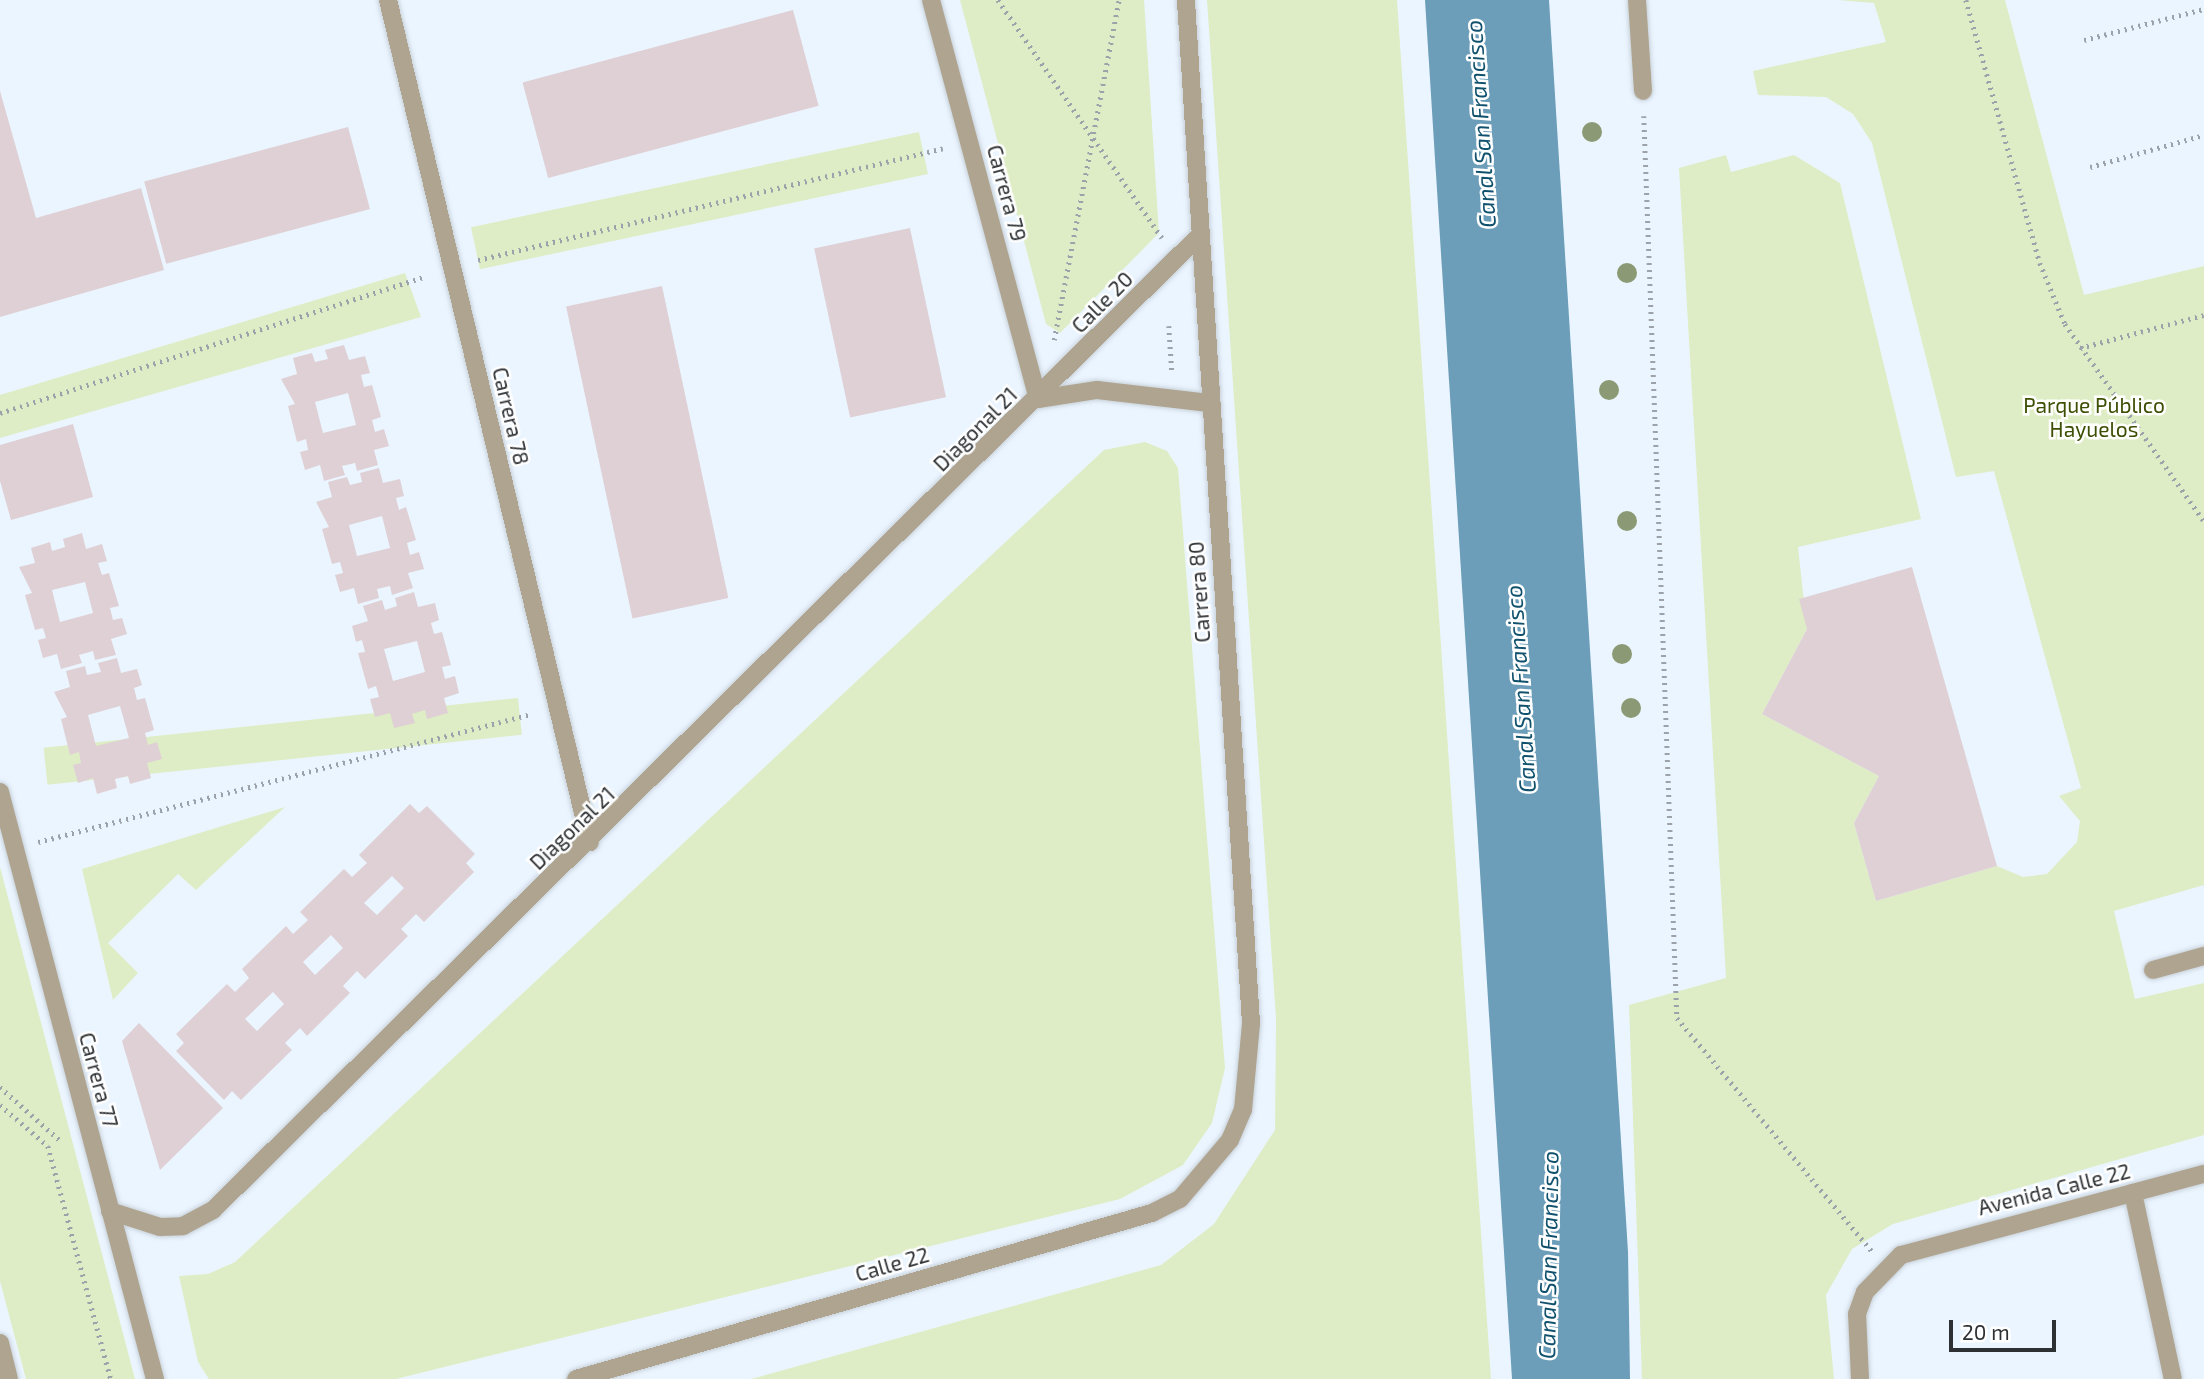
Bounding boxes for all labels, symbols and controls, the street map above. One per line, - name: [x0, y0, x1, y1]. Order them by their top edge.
- water label: Canal San Francisco: [1459, 19, 1501, 229]
- street label: Carrera 79: [982, 142, 1032, 244]
- street label: Calle 20: [1066, 266, 1138, 338]
- street label: Carrera 78: [488, 365, 534, 467]
- street label: Diagonal 21: [928, 382, 1022, 476]
- park label: Parque Público Hayuelos: [2023, 392, 2165, 442]
- street label: Carrera 80: [1183, 541, 1215, 643]
- water label: Canal San Francisco: [1499, 584, 1541, 794]
- street label: Diagonal 21: [524, 781, 620, 875]
- street label: Carrera 77: [74, 1030, 124, 1130]
- water label: Canal San Francisco: [1532, 1150, 1564, 1360]
- street label: Avenida Calle 22: [1975, 1158, 2133, 1220]
- street label: Calle 22: [852, 1241, 932, 1287]
- scale bar: [1952, 1306, 2059, 1350]
- text: 20 m: [1962, 1319, 2010, 1344]

